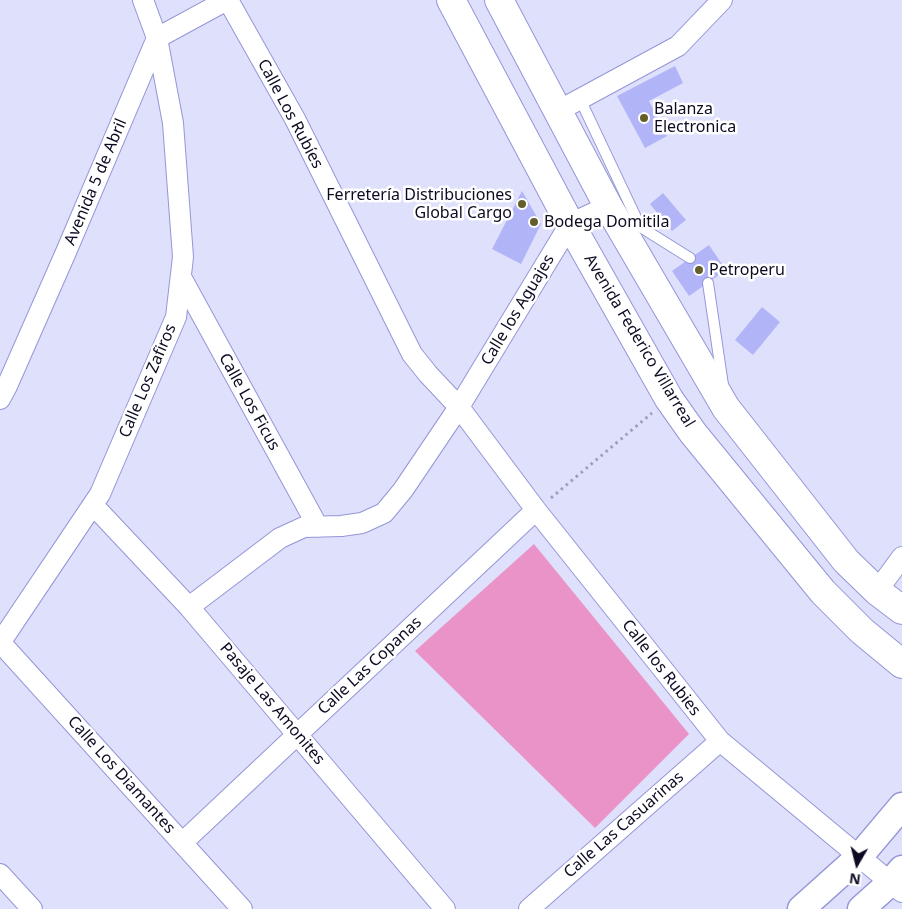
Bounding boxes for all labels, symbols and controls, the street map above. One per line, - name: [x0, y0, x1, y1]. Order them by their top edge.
- street label: Calle Los Rubíes: [253, 56, 327, 172]
- place label: Balanza Electronica: [654, 99, 736, 137]
- marker: Balanza Electronica: [638, 112, 650, 124]
- street label: Avenida 5 de Abril: [61, 116, 131, 248]
- place label: Ferretería Distribuciones Global Cargo: [326, 185, 512, 223]
- marker: Ferretería Distribuciones Global Cargo: [516, 198, 528, 210]
- place label: Bodega Domitila: [544, 212, 669, 232]
- marker: Bodega Domitila: [528, 216, 540, 228]
- street label: Calle los Aguajes: [477, 251, 559, 369]
- street label: Avenida Federico Villarreal: [580, 251, 698, 431]
- place label: Petroperu: [709, 260, 785, 280]
- marker: Petroperu: [693, 264, 705, 276]
- street label: Calle Los Zafiros: [115, 321, 181, 441]
- street label: Calle Los Ficus: [214, 350, 284, 454]
- street label: Calle Las Copanas: [314, 613, 426, 719]
- street label: Calle los Rubies: [618, 616, 704, 720]
- street label: Pasaje Las Amonites: [215, 639, 329, 769]
- street label: Calle Los Diamantes: [63, 712, 179, 838]
- street label: Calle Las Casuarinas: [560, 768, 688, 882]
- north arrow: [832, 839, 882, 889]
- text: N: [848, 869, 862, 890]

